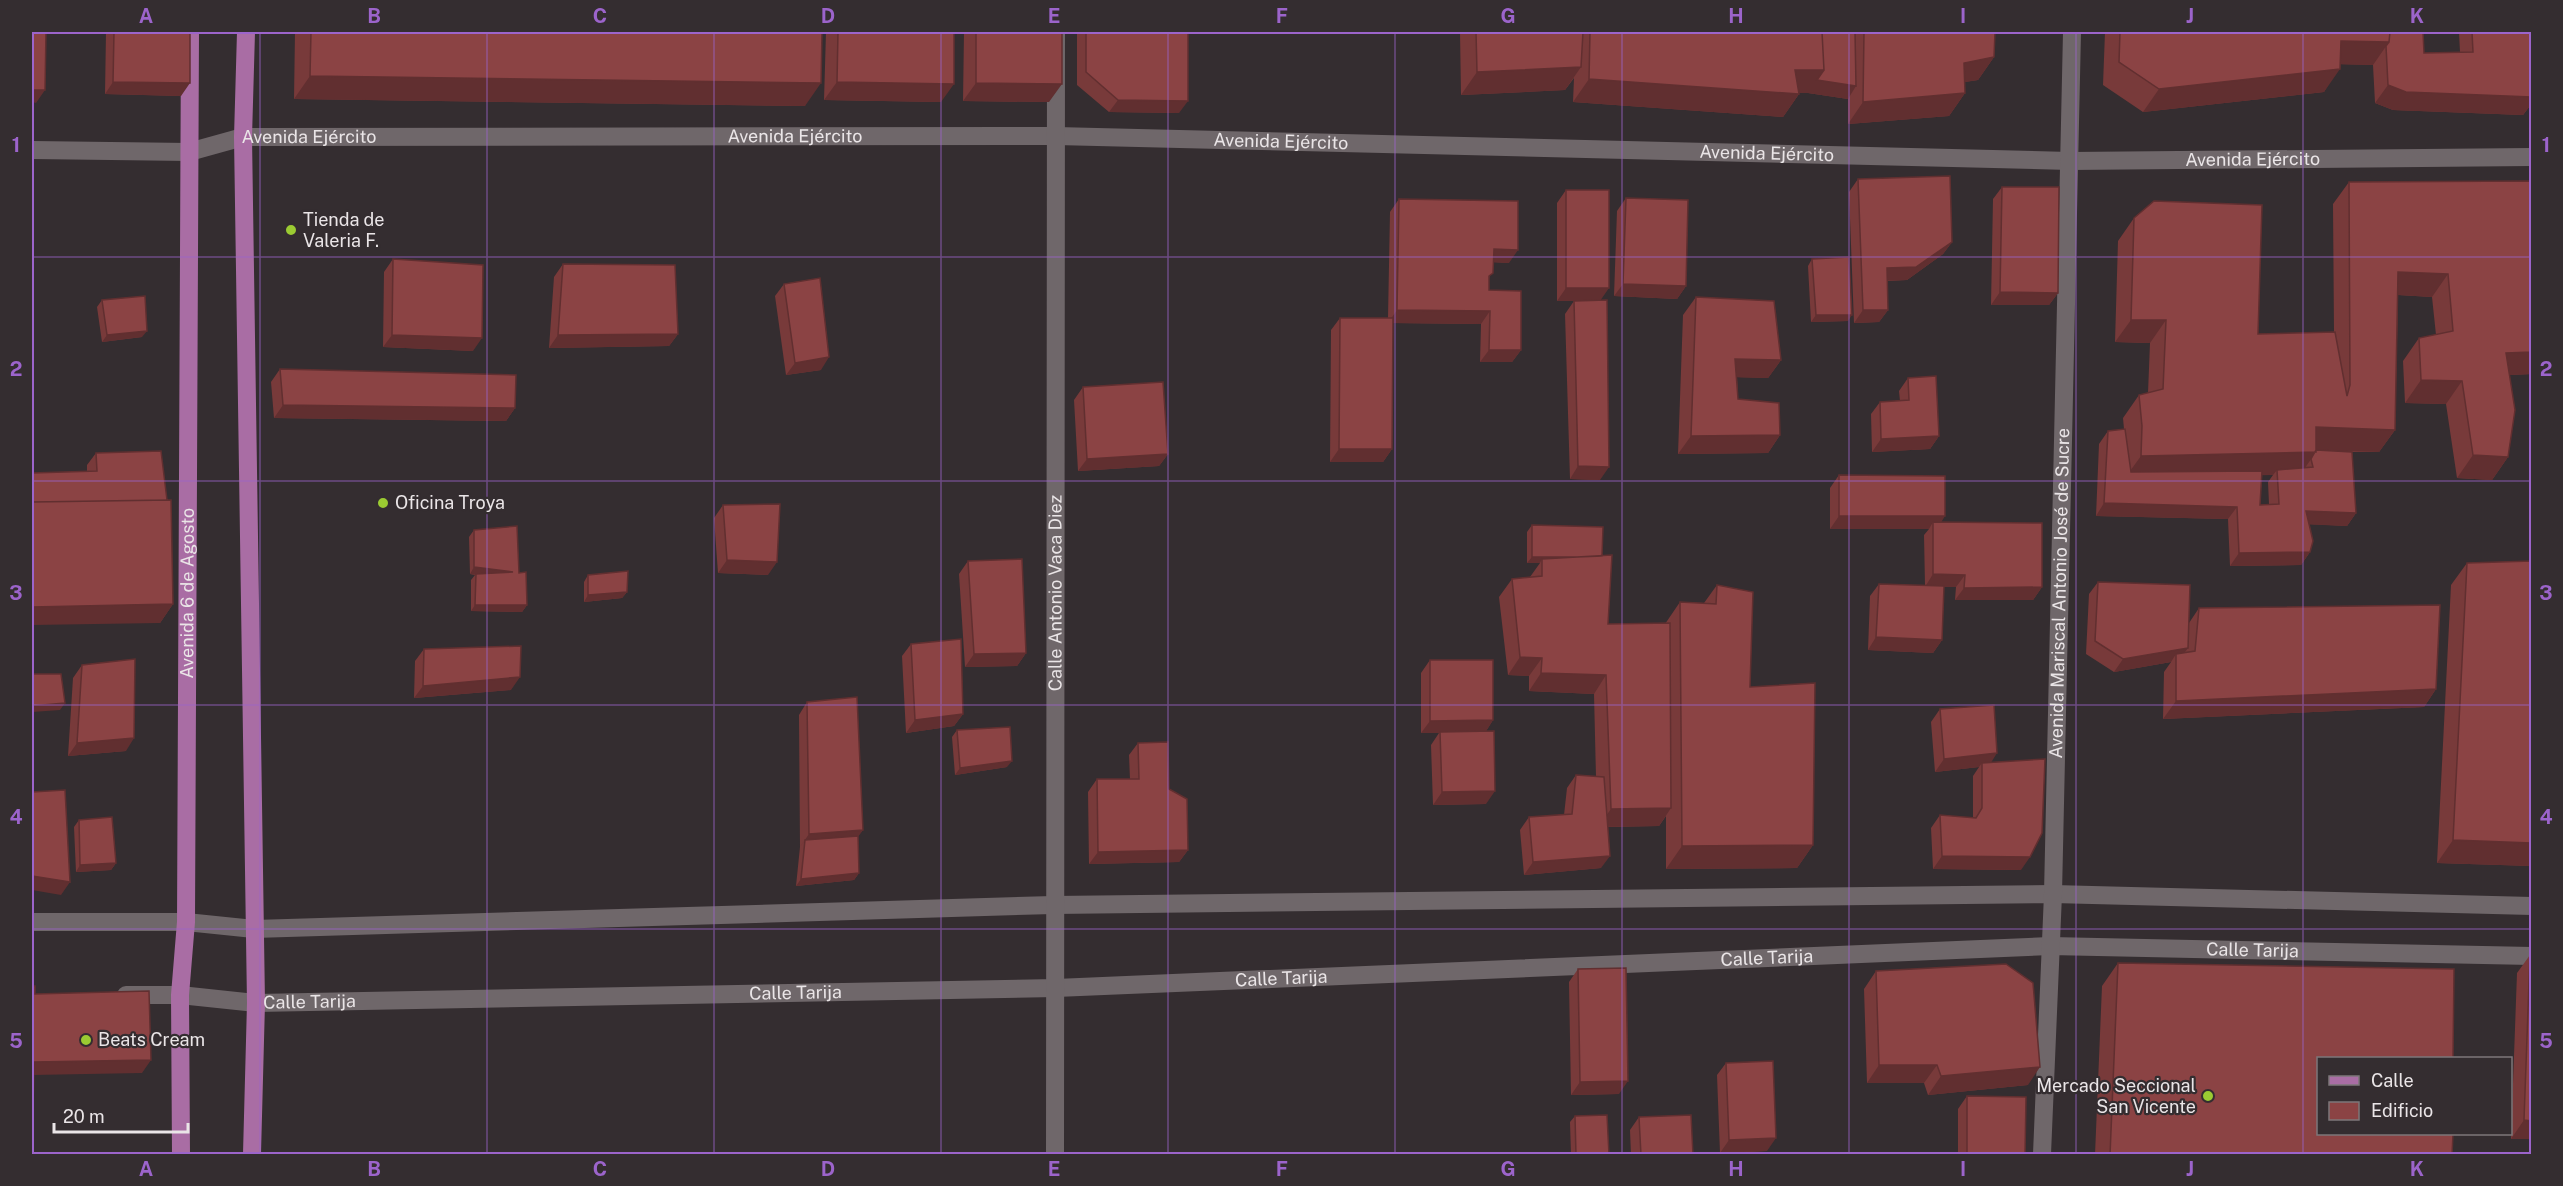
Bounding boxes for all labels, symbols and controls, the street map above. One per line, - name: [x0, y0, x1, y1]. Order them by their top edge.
- text: A: [139, 4, 153, 28]
- text: B: [367, 4, 381, 28]
- text: C: [593, 4, 607, 28]
- text: D: [821, 4, 835, 28]
- text: E: [1048, 4, 1060, 28]
- text: F: [1276, 4, 1288, 28]
- text: G: [1500, 4, 1516, 28]
- text: H: [1728, 4, 1744, 28]
- text: I: [1960, 4, 1966, 28]
- text: J: [2186, 4, 2194, 28]
- text: K: [2410, 4, 2424, 28]
- street label: Avenida Ejército: [727, 125, 862, 146]
- street label: Avenida Ejército: [241, 126, 376, 147]
- street label: Avenida Ejército: [1213, 129, 1349, 153]
- text: 1: [12, 133, 20, 157]
- text: 1: [2542, 133, 2550, 157]
- street label: Avenida Ejército: [1699, 141, 1834, 165]
- street label: Avenida Ejército: [2185, 148, 2320, 170]
- place label: Tienda de Valeria F.: [303, 209, 384, 251]
- marker: Tienda de Valeria F.: [284, 223, 298, 237]
- text: 2: [10, 357, 22, 381]
- text: 2: [2540, 357, 2552, 381]
- street label: Avenida Mariscal Antonio José de Sucre: [2045, 428, 2073, 759]
- place label: Oficina Troya: [395, 492, 505, 513]
- street label: Calle Antonio Vaca Diez: [1044, 495, 1066, 691]
- marker: Oficina Troya: [376, 496, 390, 510]
- street label: Avenida 6 de Agosto: [176, 508, 198, 679]
- text: 3: [9, 581, 23, 605]
- text: 3: [2539, 581, 2553, 605]
- text: 4: [9, 805, 23, 829]
- text: 4: [2539, 805, 2553, 829]
- street label: Calle Tarija: [2206, 938, 2299, 961]
- street label: Calle Tarija: [1720, 945, 1814, 970]
- street label: Calle Tarija: [1234, 966, 1328, 990]
- street label: Calle Tarija: [749, 981, 842, 1004]
- street label: Calle Tarija: [263, 990, 356, 1013]
- text: 5: [9, 1029, 23, 1053]
- place label: Beats Cream: [98, 1029, 205, 1050]
- text: 5: [2539, 1029, 2553, 1053]
- marker: Beats Cream: [79, 1033, 93, 1047]
- legend: [2317, 1057, 2512, 1135]
- text: Calle: [2371, 1070, 2414, 1091]
- place label: Mercado Seccional San Vicente: [2036, 1075, 2196, 1117]
- marker: Mercado Seccional San Vicente: [2201, 1089, 2215, 1103]
- scale bar: [54, 1096, 188, 1134]
- text: Edificio: [2371, 1100, 2433, 1121]
- text: 20 m: [63, 1106, 105, 1127]
- text: A: [139, 1157, 153, 1181]
- text: B: [367, 1157, 381, 1181]
- text: C: [593, 1157, 607, 1181]
- text: D: [821, 1157, 835, 1181]
- text: E: [1048, 1157, 1060, 1181]
- text: F: [1276, 1157, 1288, 1181]
- text: G: [1500, 1157, 1516, 1181]
- text: H: [1728, 1157, 1744, 1181]
- text: I: [1960, 1157, 1966, 1181]
- text: J: [2186, 1157, 2194, 1181]
- text: K: [2410, 1157, 2424, 1181]

